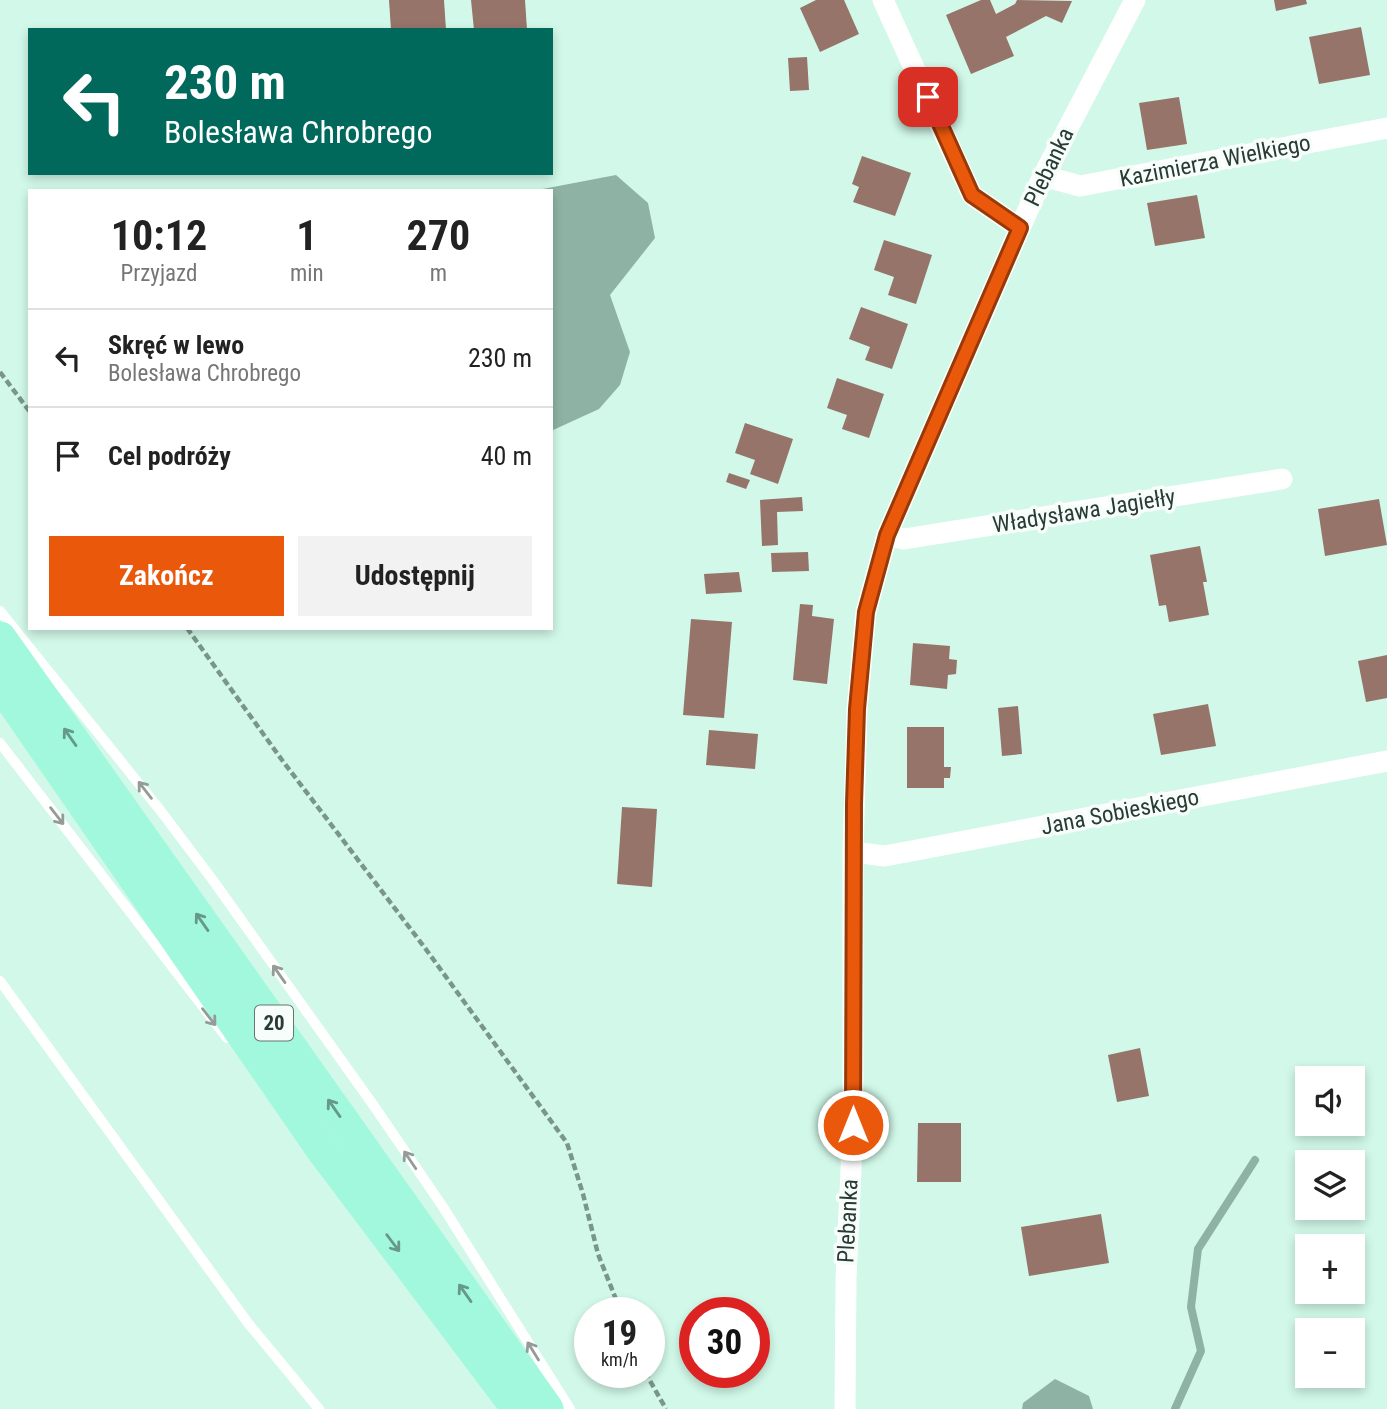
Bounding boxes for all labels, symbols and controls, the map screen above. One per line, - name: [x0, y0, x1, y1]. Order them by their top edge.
- text: 230 m: [164, 54, 286, 111]
- icon: left: [49, 56, 140, 147]
- pin: [898, 67, 958, 127]
- icon: arrive: [909, 78, 947, 116]
- text: Bolesława Chrobrego: [164, 113, 432, 151]
- street label: Plebanka: [1019, 123, 1079, 211]
- street label: Kazimierza Wielkiego: [1117, 129, 1313, 193]
- text: 10:12: [111, 211, 207, 260]
- text: 1: [296, 211, 317, 260]
- text: 270: [406, 211, 470, 260]
- text: Przyjazd: [121, 260, 197, 287]
- text: min: [290, 260, 324, 287]
- text: m: [430, 260, 447, 287]
- text: Skręć w lewo: [108, 330, 244, 360]
- icon: left: [49, 339, 87, 377]
- text: 230 m: [468, 343, 532, 373]
- text: Bolesława Chrobrego: [108, 360, 301, 387]
- icon: arrive: [49, 437, 87, 475]
- text: Cel podróży: [108, 441, 231, 471]
- text: 40 m: [481, 441, 532, 471]
- street label: Władysława Jagiełły: [991, 483, 1178, 539]
- button: Zakończ: [49, 536, 284, 616]
- button: Udostępnij: [298, 536, 532, 616]
- one-way arrow: [63, 728, 77, 747]
- one-way arrow: [137, 782, 153, 800]
- street label: Jana Sobieskiego: [1039, 783, 1201, 841]
- one-way arrow: [50, 806, 65, 825]
- one-way arrow: [195, 913, 209, 932]
- one-way arrow: [272, 965, 286, 984]
- road number: 20: [255, 1006, 293, 1040]
- one-way arrow: [202, 1007, 217, 1025]
- map controls: [1295, 1066, 1365, 1388]
- button: sound: [1295, 1066, 1365, 1136]
- position arrow: [816, 1088, 890, 1162]
- one-way arrow: [327, 1099, 341, 1118]
- button: layers: [1295, 1150, 1365, 1220]
- one-way arrow: [403, 1151, 417, 1170]
- street label: Plebanka: [832, 1178, 864, 1264]
- one-way arrow: [386, 1233, 401, 1251]
- button: +: [1295, 1234, 1365, 1304]
- one-way arrow: [458, 1284, 472, 1303]
- speed limit sign: 30: [679, 1297, 770, 1388]
- text: 19: [602, 1313, 637, 1354]
- button: −: [1295, 1318, 1365, 1388]
- one-way arrow: [526, 1342, 540, 1362]
- text: km/h: [601, 1349, 638, 1370]

